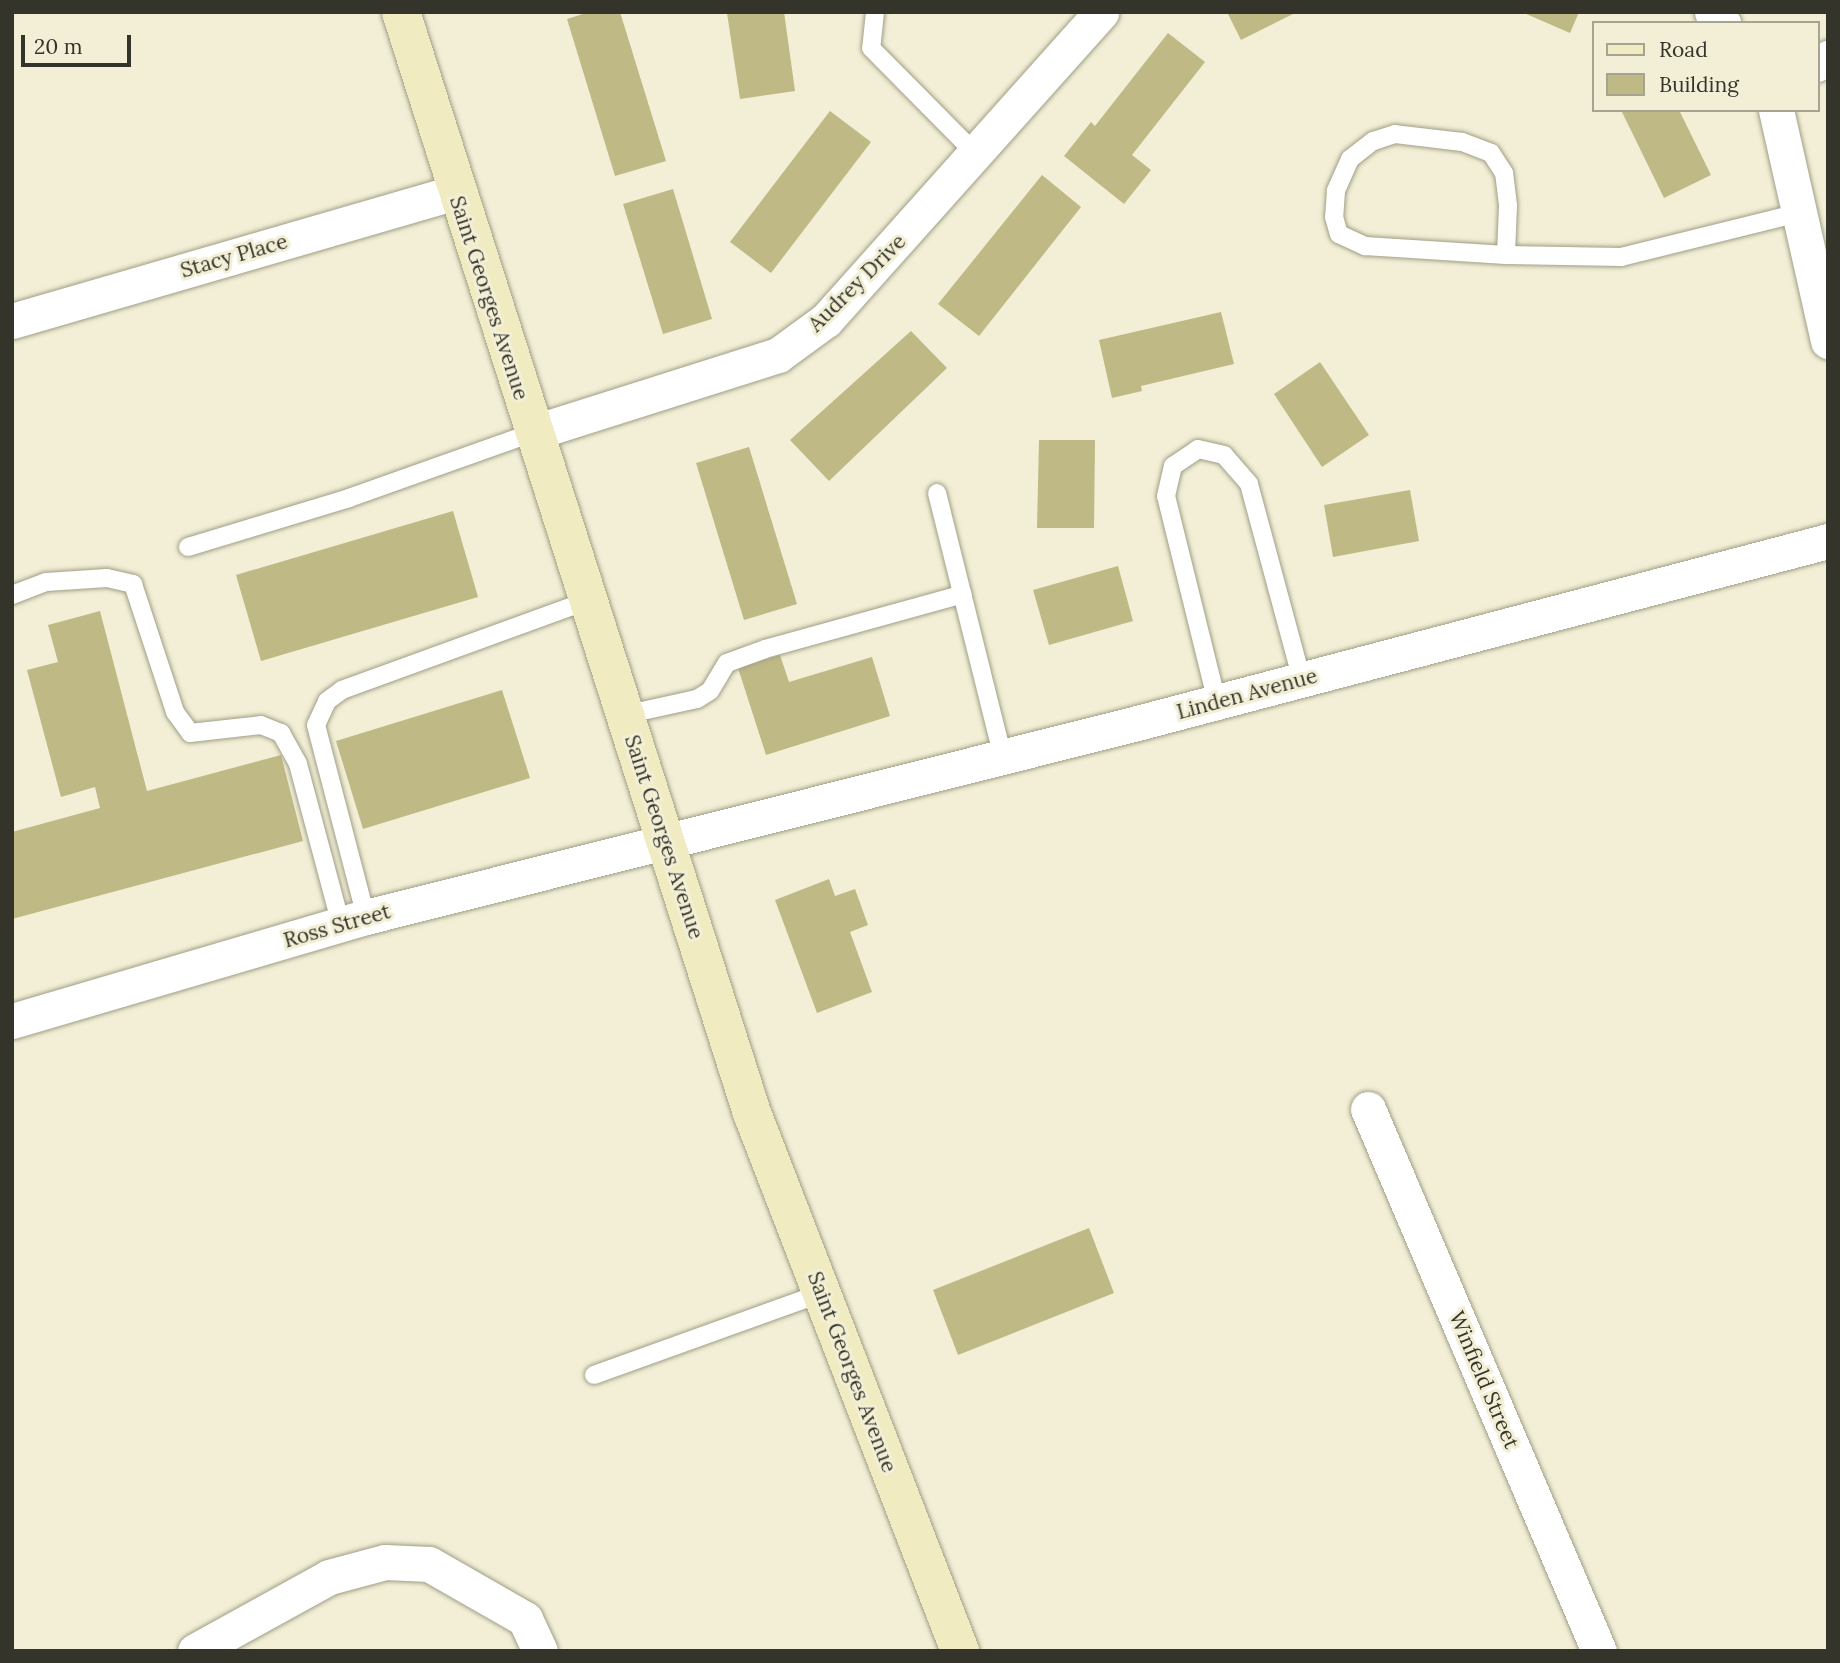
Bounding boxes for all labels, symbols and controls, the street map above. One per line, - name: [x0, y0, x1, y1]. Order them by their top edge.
- scale bar: [24, 21, 135, 65]
- legend: [1591, 21, 1819, 112]
- text: 20 m: [34, 33, 83, 60]
- text: Road: [1659, 36, 1708, 63]
- text: Building: [1659, 71, 1739, 98]
- street label: Saint Georges Avenue: [444, 193, 534, 403]
- street label: Stacy Place: [178, 229, 290, 283]
- street label: Audrey Drive: [803, 229, 911, 337]
- street label: Linden Avenue: [1174, 663, 1320, 725]
- street label: Saint Georges Avenue: [619, 732, 709, 942]
- street label: Ross Street: [281, 899, 393, 953]
- street label: Saint Georges Avenue: [802, 1268, 902, 1476]
- street label: Winfield Street: [1444, 1307, 1524, 1453]

